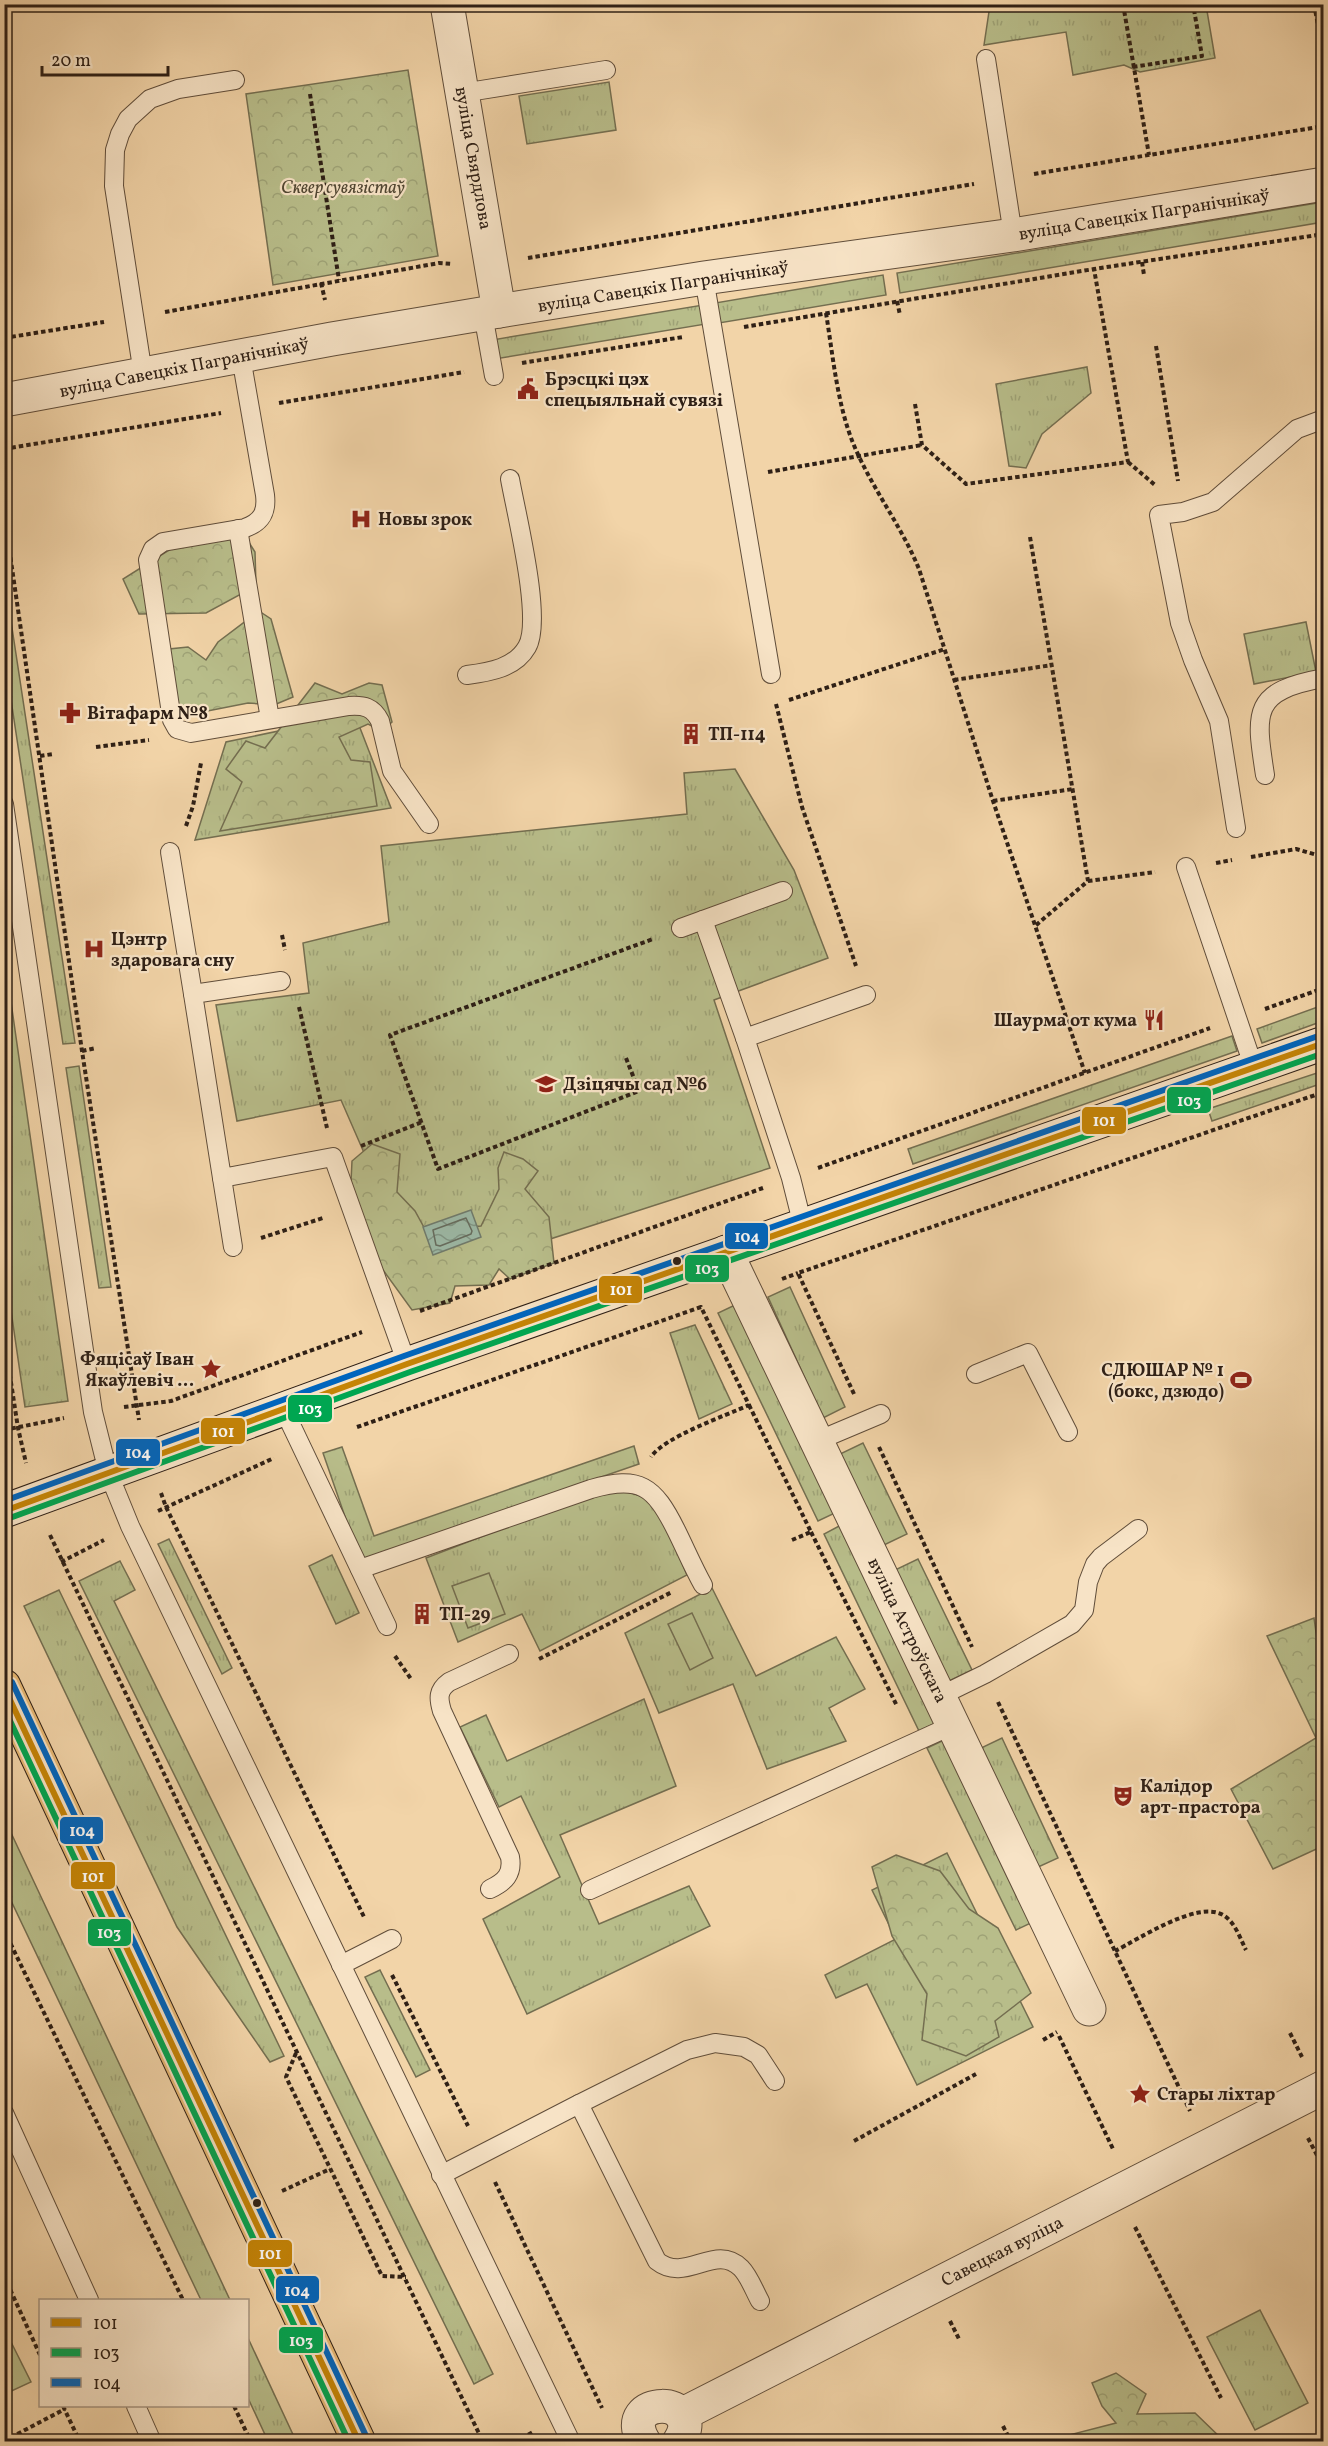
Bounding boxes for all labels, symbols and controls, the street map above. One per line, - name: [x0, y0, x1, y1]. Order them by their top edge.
- scale bar: [42, 39, 168, 77]
- text: 20 m: [51, 49, 91, 74]
- street label: вуліца Свярдлова: [448, 85, 497, 232]
- park label: Сквер сувязістаў: [281, 176, 405, 201]
- street label: вуліца Савецкіх Пагранічнікаў: [1017, 183, 1272, 248]
- street label: вуліца Савецкіх Пагранічнікаў: [536, 255, 791, 320]
- street label: вуліца Савецкіх Пагранічнікаў: [57, 332, 311, 405]
- place label: Брэсцкі цэх спецыяльнай сувязі: [545, 368, 723, 414]
- public building icon: Брэсцкі цэх спецыяльнай сувязі: [516, 377, 540, 401]
- hospital icon: Новы зрок: [349, 507, 373, 531]
- place label: Новы зрок: [378, 508, 472, 533]
- pharmacy icon: Вітафарм №8: [58, 701, 82, 725]
- place label: Вітафарм №8: [87, 702, 208, 727]
- building icon: ТП-114: [679, 722, 703, 746]
- place label: ТП-114: [708, 723, 766, 748]
- place label: Цэнтр здаровага сну: [111, 928, 234, 974]
- hospital icon: Цэнтр здаровага сну: [82, 937, 106, 961]
- restaurant icon: Шаурма от кума: [1142, 1008, 1166, 1032]
- place label: Шаурма от кума: [994, 1009, 1137, 1034]
- school or university icon: Дзіцячы сад №6: [534, 1072, 558, 1096]
- place label: Дзіцячы сад №6: [563, 1073, 707, 1098]
- line badge: 103: [1166, 1086, 1212, 1114]
- text: 103: [1177, 1091, 1201, 1113]
- line badge: 101: [1081, 1106, 1127, 1135]
- text: 101: [1093, 1111, 1115, 1133]
- line badge: 104: [724, 1222, 769, 1250]
- text: 104: [734, 1227, 760, 1249]
- line badge: 103: [684, 1254, 730, 1283]
- unlabelled marker: [671, 1255, 683, 1267]
- text: 103: [695, 1259, 719, 1281]
- line badge: 101: [598, 1275, 643, 1304]
- text: 101: [610, 1280, 632, 1302]
- place label: Фяцісаў Іван Якаўлевіч ...: [80, 1348, 194, 1394]
- place icon: Фяцісаў Іван Якаўлевіч ...: [199, 1357, 223, 1381]
- place label: СДЮШАР № 1 (бокс, дзюдо): [1101, 1359, 1224, 1405]
- sports icon: СДЮШАР № 1 (бокс, дзюдо): [1229, 1368, 1253, 1392]
- line badge: 103: [287, 1394, 333, 1423]
- text: 103: [298, 1399, 322, 1421]
- line badge: 101: [200, 1417, 246, 1445]
- text: 101: [212, 1422, 234, 1444]
- line badge: 104: [115, 1438, 161, 1467]
- text: 104: [125, 1443, 151, 1465]
- street label: вуліца Астроўскага: [861, 1554, 953, 1708]
- building icon: ТП-29: [410, 1602, 434, 1626]
- place label: ТП-29: [439, 1603, 490, 1628]
- place label: Калідор арт-прастора: [1140, 1775, 1261, 1821]
- theatre icon: Калідор арт-прастора: [1111, 1784, 1135, 1808]
- line badge: 104: [59, 1816, 104, 1845]
- text: 104: [69, 1821, 95, 1843]
- line badge: 101: [70, 1861, 116, 1890]
- text: 101: [82, 1867, 104, 1889]
- line badge: 103: [87, 1918, 132, 1947]
- text: 103: [97, 1923, 121, 1945]
- place icon: Стары ліхтар: [1128, 2082, 1152, 2106]
- place label: Стары ліхтар: [1157, 2083, 1275, 2108]
- unlabelled marker: [251, 2197, 263, 2209]
- street label: Савецкая вуліца: [937, 2211, 1068, 2294]
- line badge: 101: [247, 2239, 293, 2268]
- text: 101: [259, 2244, 281, 2266]
- line badge: 104: [275, 2275, 320, 2304]
- text: 104: [284, 2281, 310, 2303]
- legend: [39, 2299, 249, 2407]
- text: 101: [93, 2312, 118, 2337]
- line badge: 103: [278, 2326, 324, 2354]
- text: 103: [289, 2331, 313, 2353]
- text: 103: [93, 2342, 120, 2367]
- text: 104: [93, 2372, 121, 2397]

